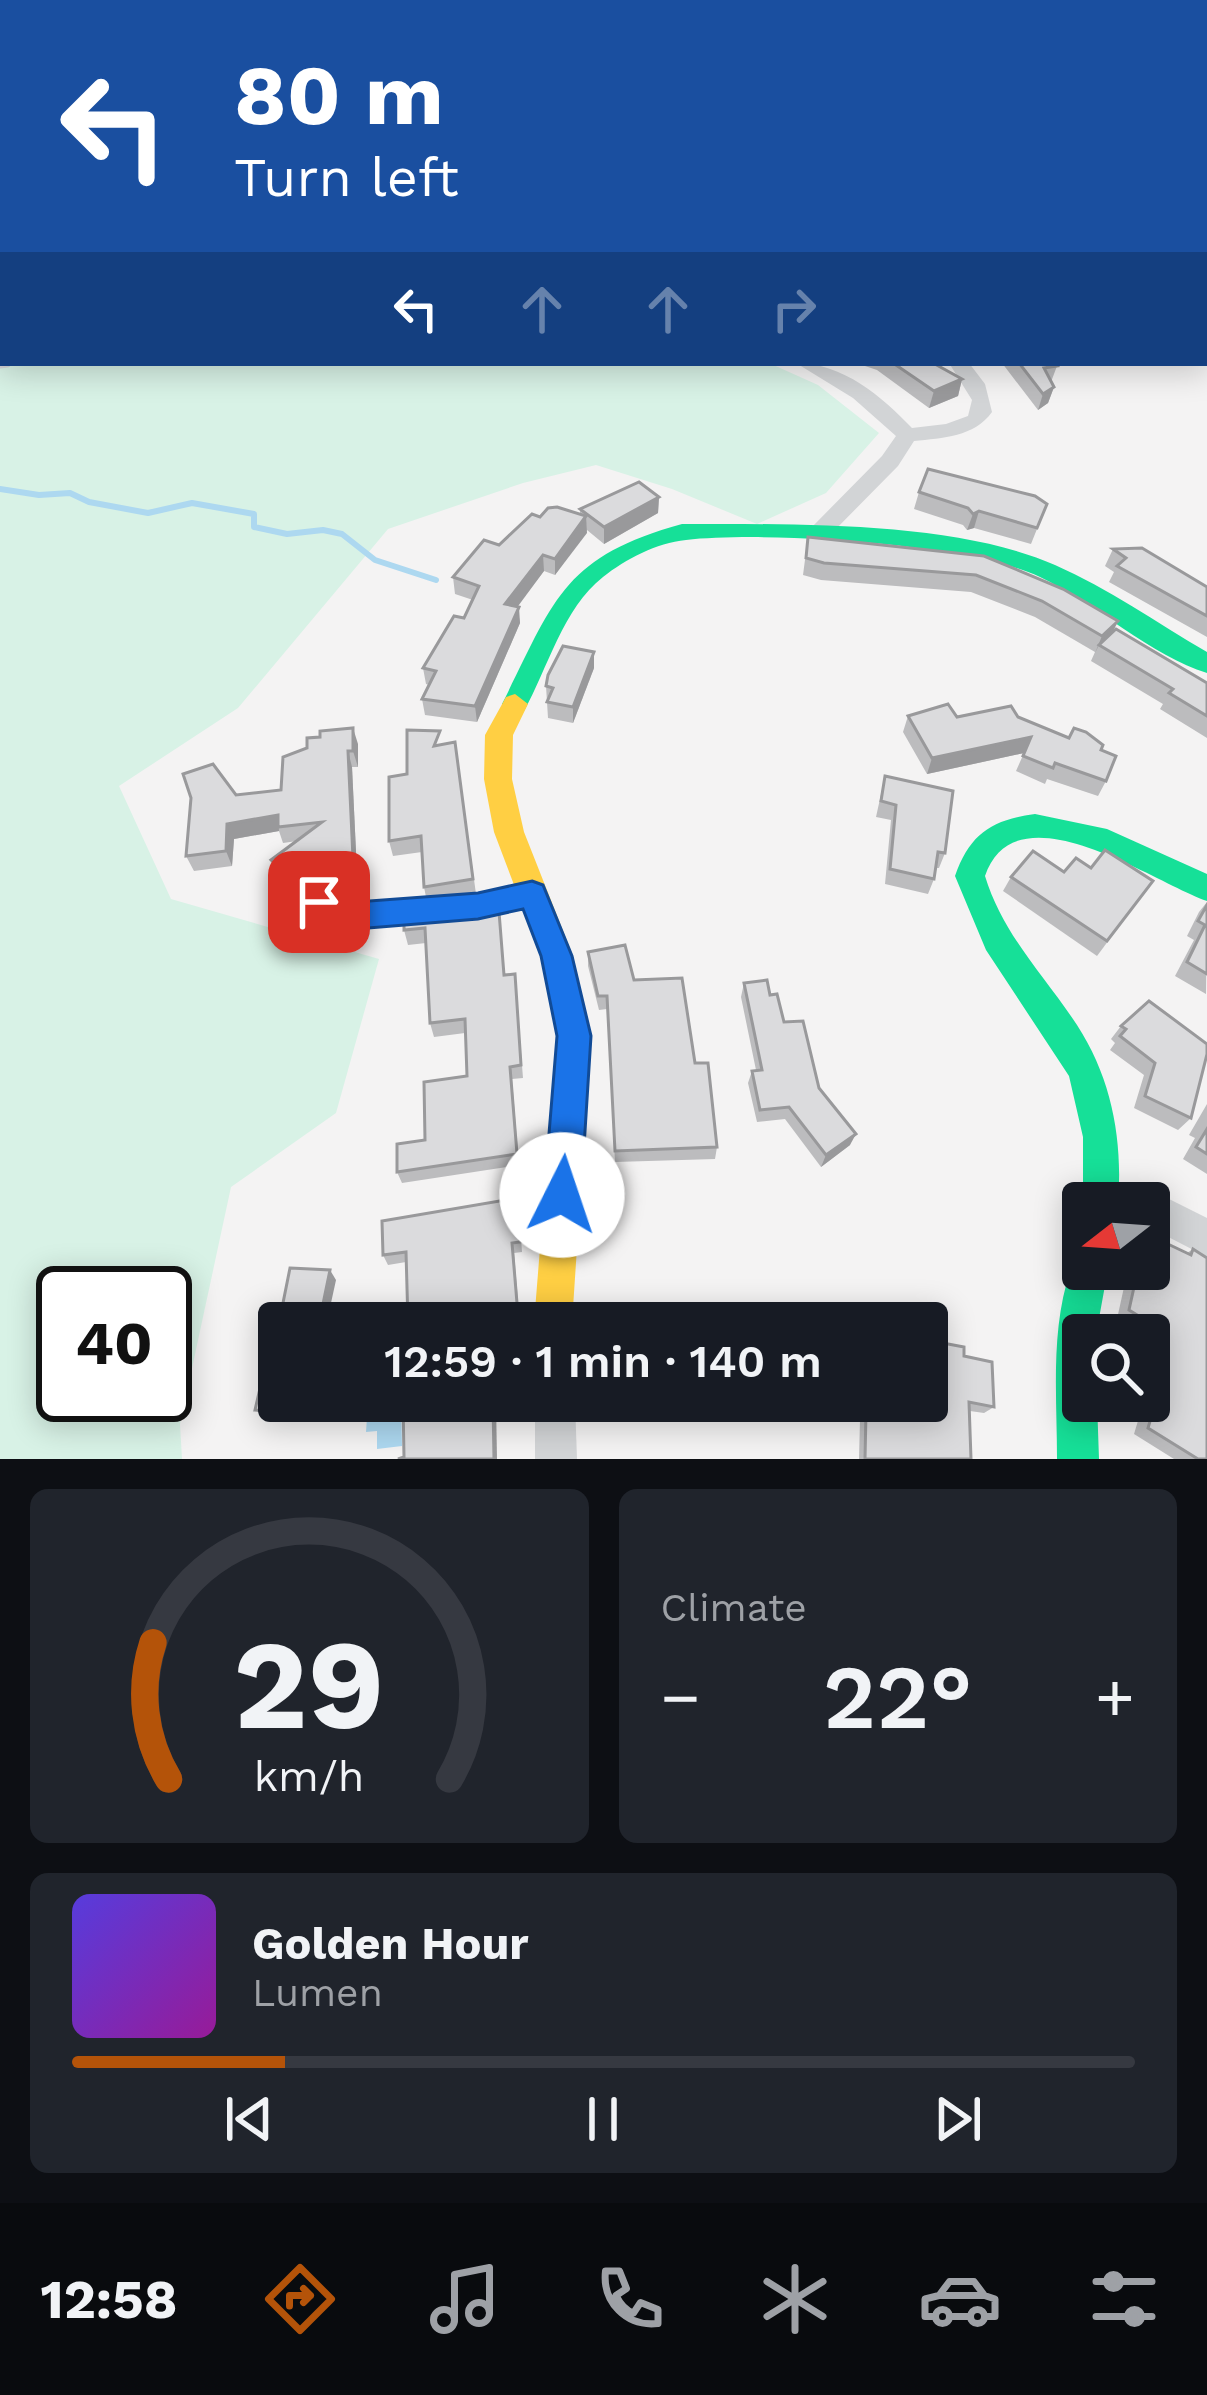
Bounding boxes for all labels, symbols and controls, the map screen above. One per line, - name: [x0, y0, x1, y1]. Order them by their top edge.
- text: 80 m: [234, 46, 444, 144]
- icon: left: [36, 48, 192, 204]
- text: Turn left: [234, 146, 459, 209]
- icon: left: [383, 276, 449, 342]
- icon: ahead: [509, 276, 575, 342]
- icon: ahead: [635, 276, 701, 342]
- icon: right: [761, 276, 827, 342]
- pin: [268, 851, 370, 953]
- icon: arrive: [286, 869, 352, 935]
- position arrow: [499, 1132, 625, 1258]
- north arrow: [1062, 1182, 1170, 1290]
- map controls: [1062, 1182, 1170, 1422]
- speed limit sign: 40: [36, 1266, 192, 1422]
- button: search: [1062, 1314, 1170, 1422]
- text: 12:59 · 1 min · 140 m: [384, 1335, 822, 1388]
- text: Climate: [661, 1585, 807, 1630]
- text: 29: [234, 1612, 385, 1758]
- text: 22°: [823, 1644, 973, 1750]
- text: −: [661, 1659, 700, 1736]
- text: +: [1095, 1659, 1135, 1736]
- text: km/h: [254, 1751, 364, 1801]
- text: Golden Hour: [252, 1917, 529, 1970]
- text: Lumen: [252, 1970, 383, 2015]
- icon: previous: [216, 2086, 282, 2152]
- icon: pause: [570, 2086, 636, 2152]
- icon: next: [925, 2086, 991, 2152]
- icon: directions: [258, 2257, 342, 2341]
- icon: music: [423, 2257, 507, 2341]
- icon: phone: [588, 2257, 672, 2341]
- icon: climate: [753, 2257, 837, 2341]
- icon: car: [918, 2257, 1002, 2341]
- icon: filters: [1082, 2257, 1166, 2341]
- text: 12:58: [40, 2268, 178, 2331]

